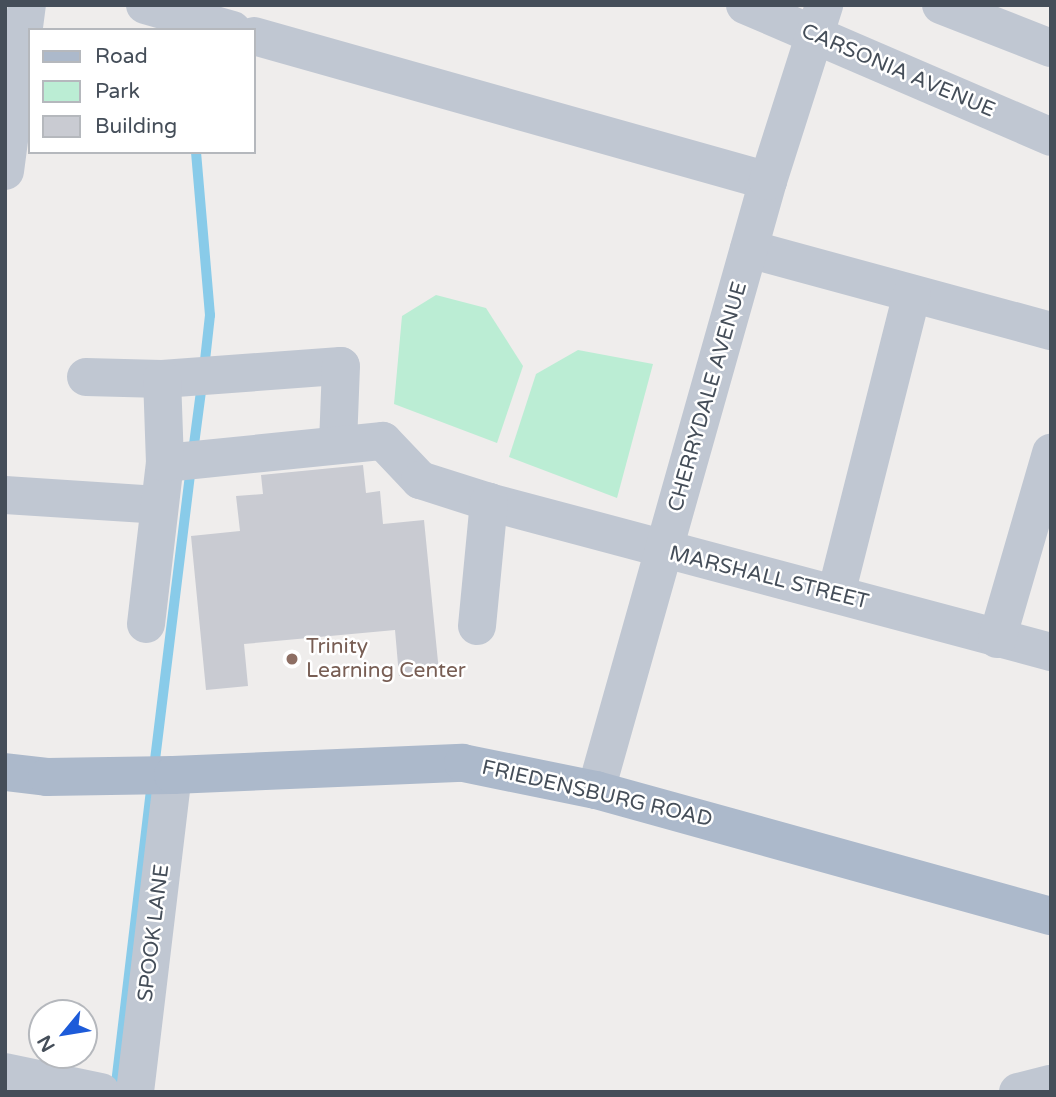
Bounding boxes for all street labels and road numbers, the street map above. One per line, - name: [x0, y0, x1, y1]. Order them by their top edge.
- street label: CARSONIA AVENUE: [797, 19, 999, 123]
- street label: CHERRYDALE AVENUE: [663, 279, 753, 515]
- street label: MARSHALL STREET: [667, 541, 871, 615]
- street label: FRIEDENSBURG ROAD: [479, 755, 715, 833]
- street label: SPOOK LANE: [133, 863, 175, 1003]

